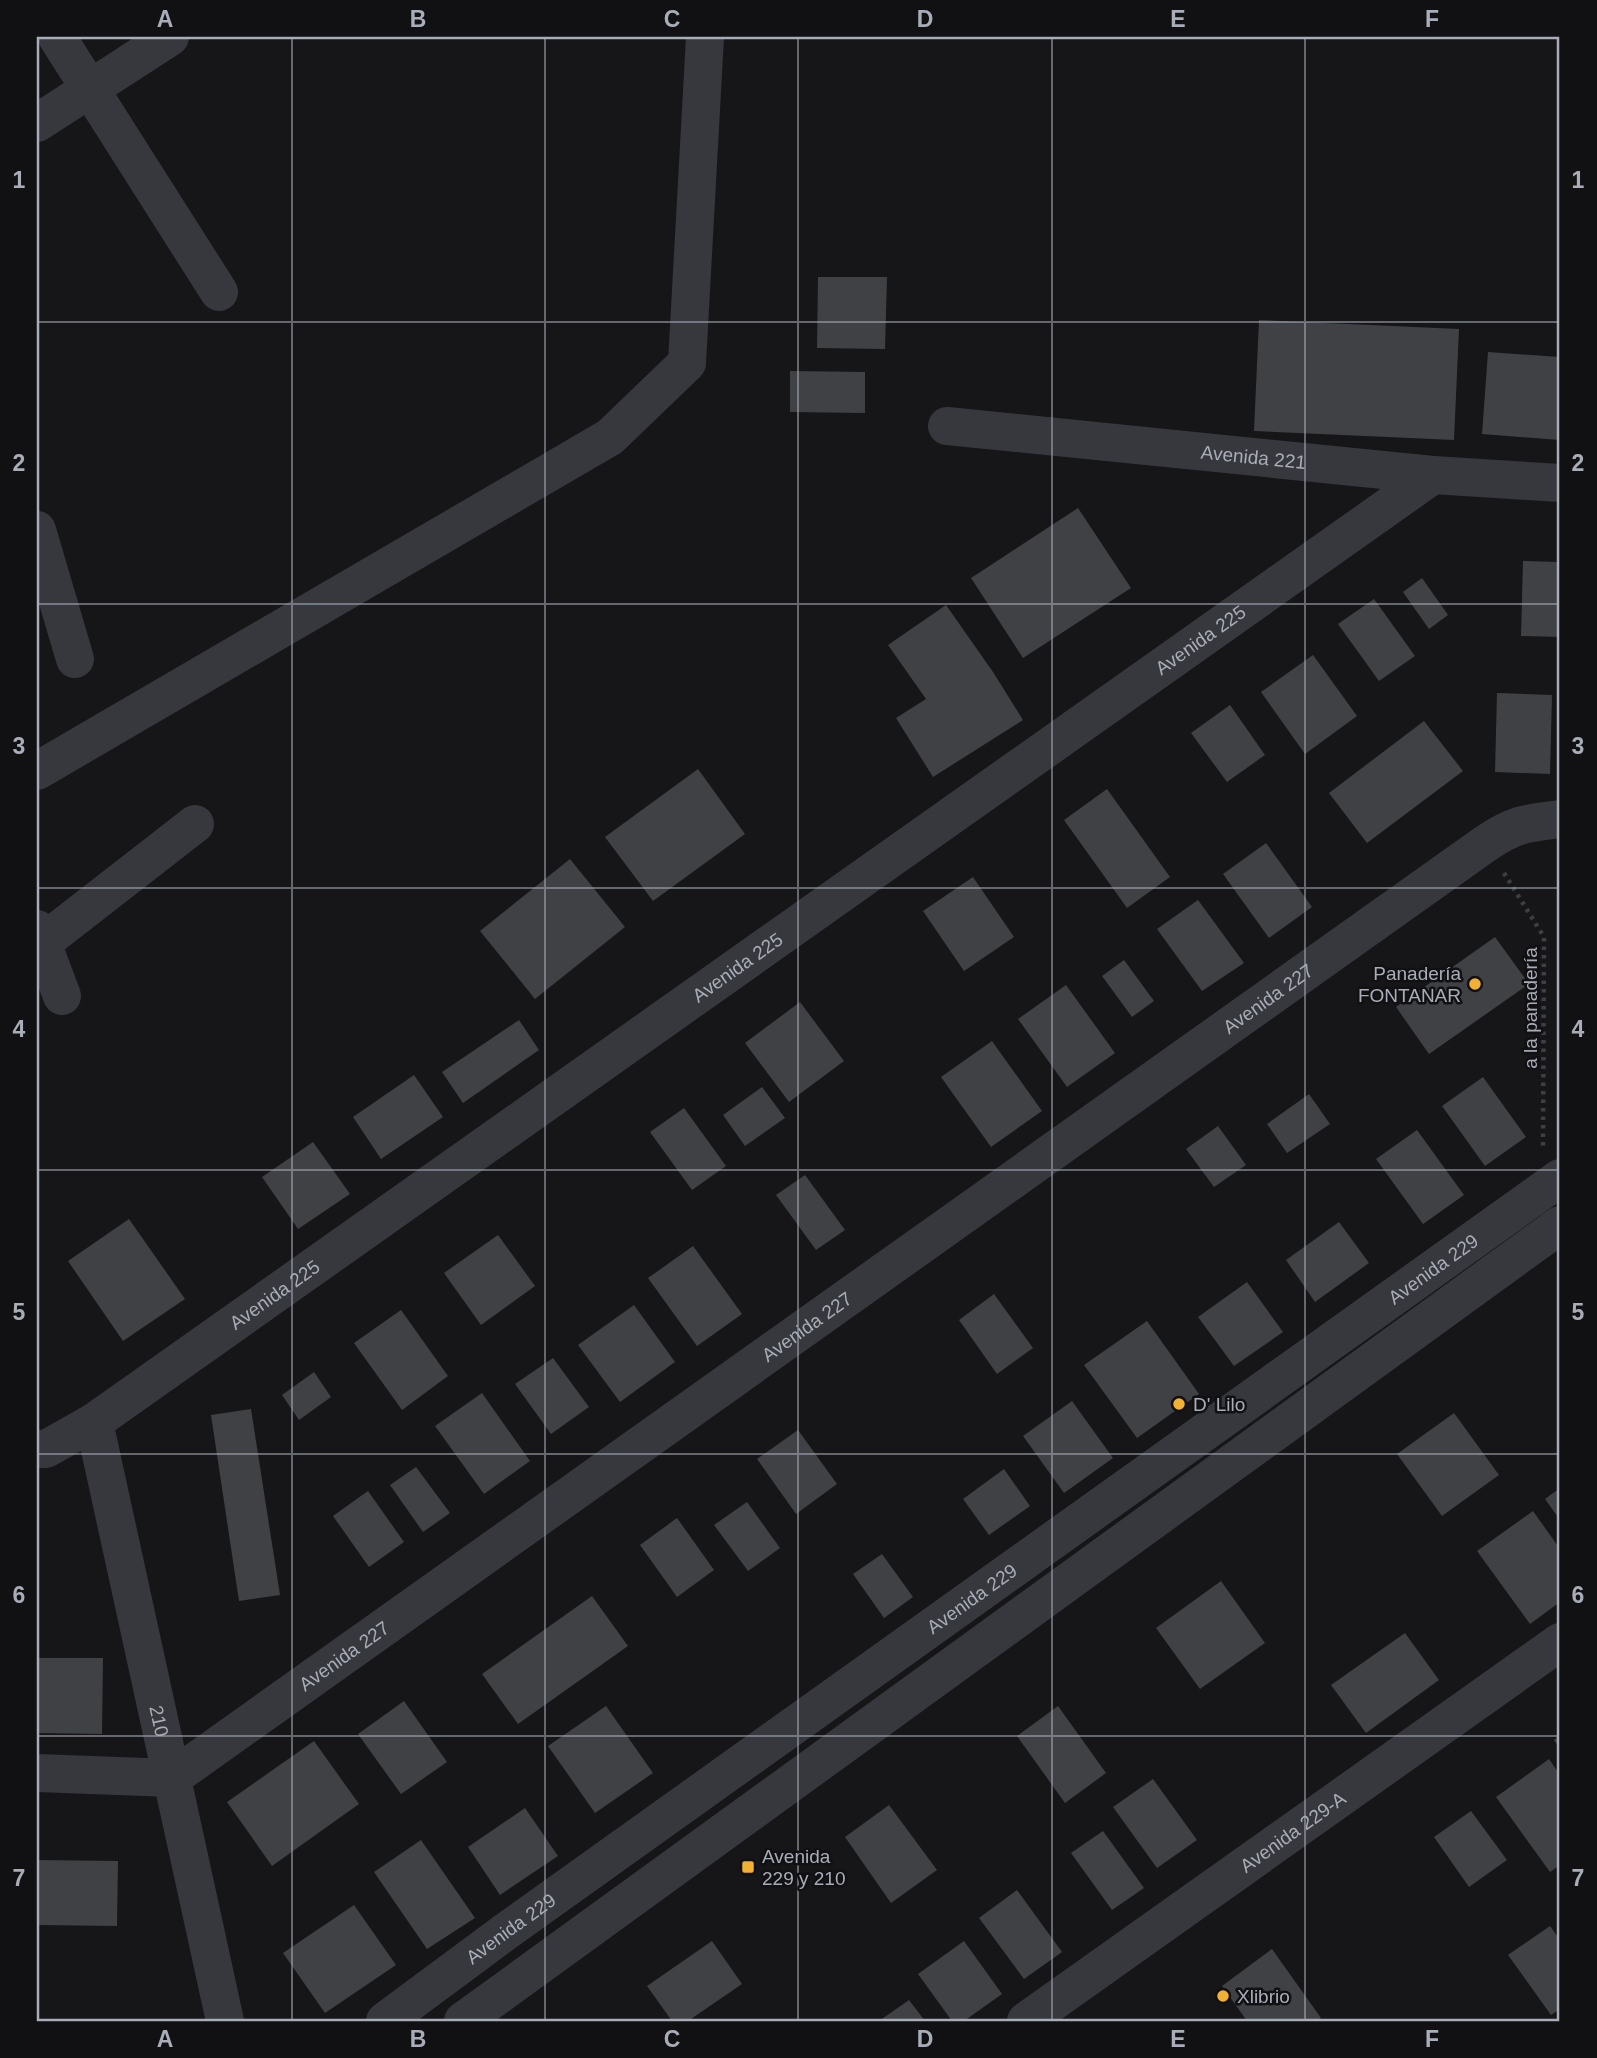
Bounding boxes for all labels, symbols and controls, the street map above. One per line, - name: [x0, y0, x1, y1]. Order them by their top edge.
- text: A: [157, 6, 173, 32]
- text: B: [410, 6, 426, 32]
- text: C: [664, 6, 680, 32]
- text: D: [917, 6, 933, 32]
- text: E: [1170, 6, 1186, 32]
- text: F: [1425, 6, 1439, 32]
- text: 1: [13, 167, 26, 193]
- text: 1: [1572, 167, 1585, 193]
- street label: Avenida 221: [1200, 442, 1307, 473]
- text: 2: [13, 450, 25, 476]
- text: 2: [1572, 450, 1584, 476]
- street label: Avenida 225: [1151, 601, 1250, 679]
- text: 3: [13, 733, 25, 759]
- text: 3: [1572, 733, 1584, 759]
- street label: Avenida 225: [688, 928, 787, 1006]
- street label: a la panadería: [1520, 947, 1541, 1069]
- street label: Avenida 227: [1219, 960, 1317, 1038]
- place label: Panadería FONTANAR: [1358, 963, 1461, 1006]
- marker: Panadería FONTANAR: [1467, 976, 1483, 992]
- text: 4: [13, 1016, 26, 1042]
- text: 4: [1572, 1016, 1585, 1042]
- street label: Avenida 229: [1384, 1230, 1482, 1308]
- street label: Avenida 225: [226, 1256, 324, 1334]
- street label: Avenida 227: [758, 1288, 856, 1366]
- text: 5: [13, 1299, 26, 1325]
- text: 5: [1572, 1299, 1585, 1325]
- place label: D' Lilo: [1193, 1394, 1245, 1415]
- marker: D' Lilo: [1171, 1396, 1187, 1412]
- street label: Avenida 229: [923, 1560, 1021, 1638]
- text: 6: [13, 1582, 25, 1608]
- text: 6: [1572, 1582, 1584, 1608]
- street label: Avenida 227: [295, 1617, 393, 1695]
- street label: 210: [145, 1703, 173, 1739]
- street label: Avenida 229-A: [1236, 1787, 1350, 1877]
- place label: Avenida 229 y 210: [762, 1846, 845, 1889]
- marker: Avenida 229 y 210: [740, 1859, 756, 1875]
- text: 7: [13, 1865, 25, 1891]
- text: 7: [1572, 1865, 1584, 1891]
- street label: Avenida 229: [462, 1889, 560, 1968]
- place label: Xlibrio: [1237, 1986, 1290, 2007]
- marker: Xlibrio: [1215, 1988, 1231, 2004]
- text: A: [157, 2026, 173, 2052]
- text: B: [410, 2026, 426, 2052]
- text: C: [664, 2026, 680, 2052]
- text: D: [917, 2026, 933, 2052]
- text: E: [1170, 2026, 1186, 2052]
- text: F: [1425, 2026, 1439, 2052]

